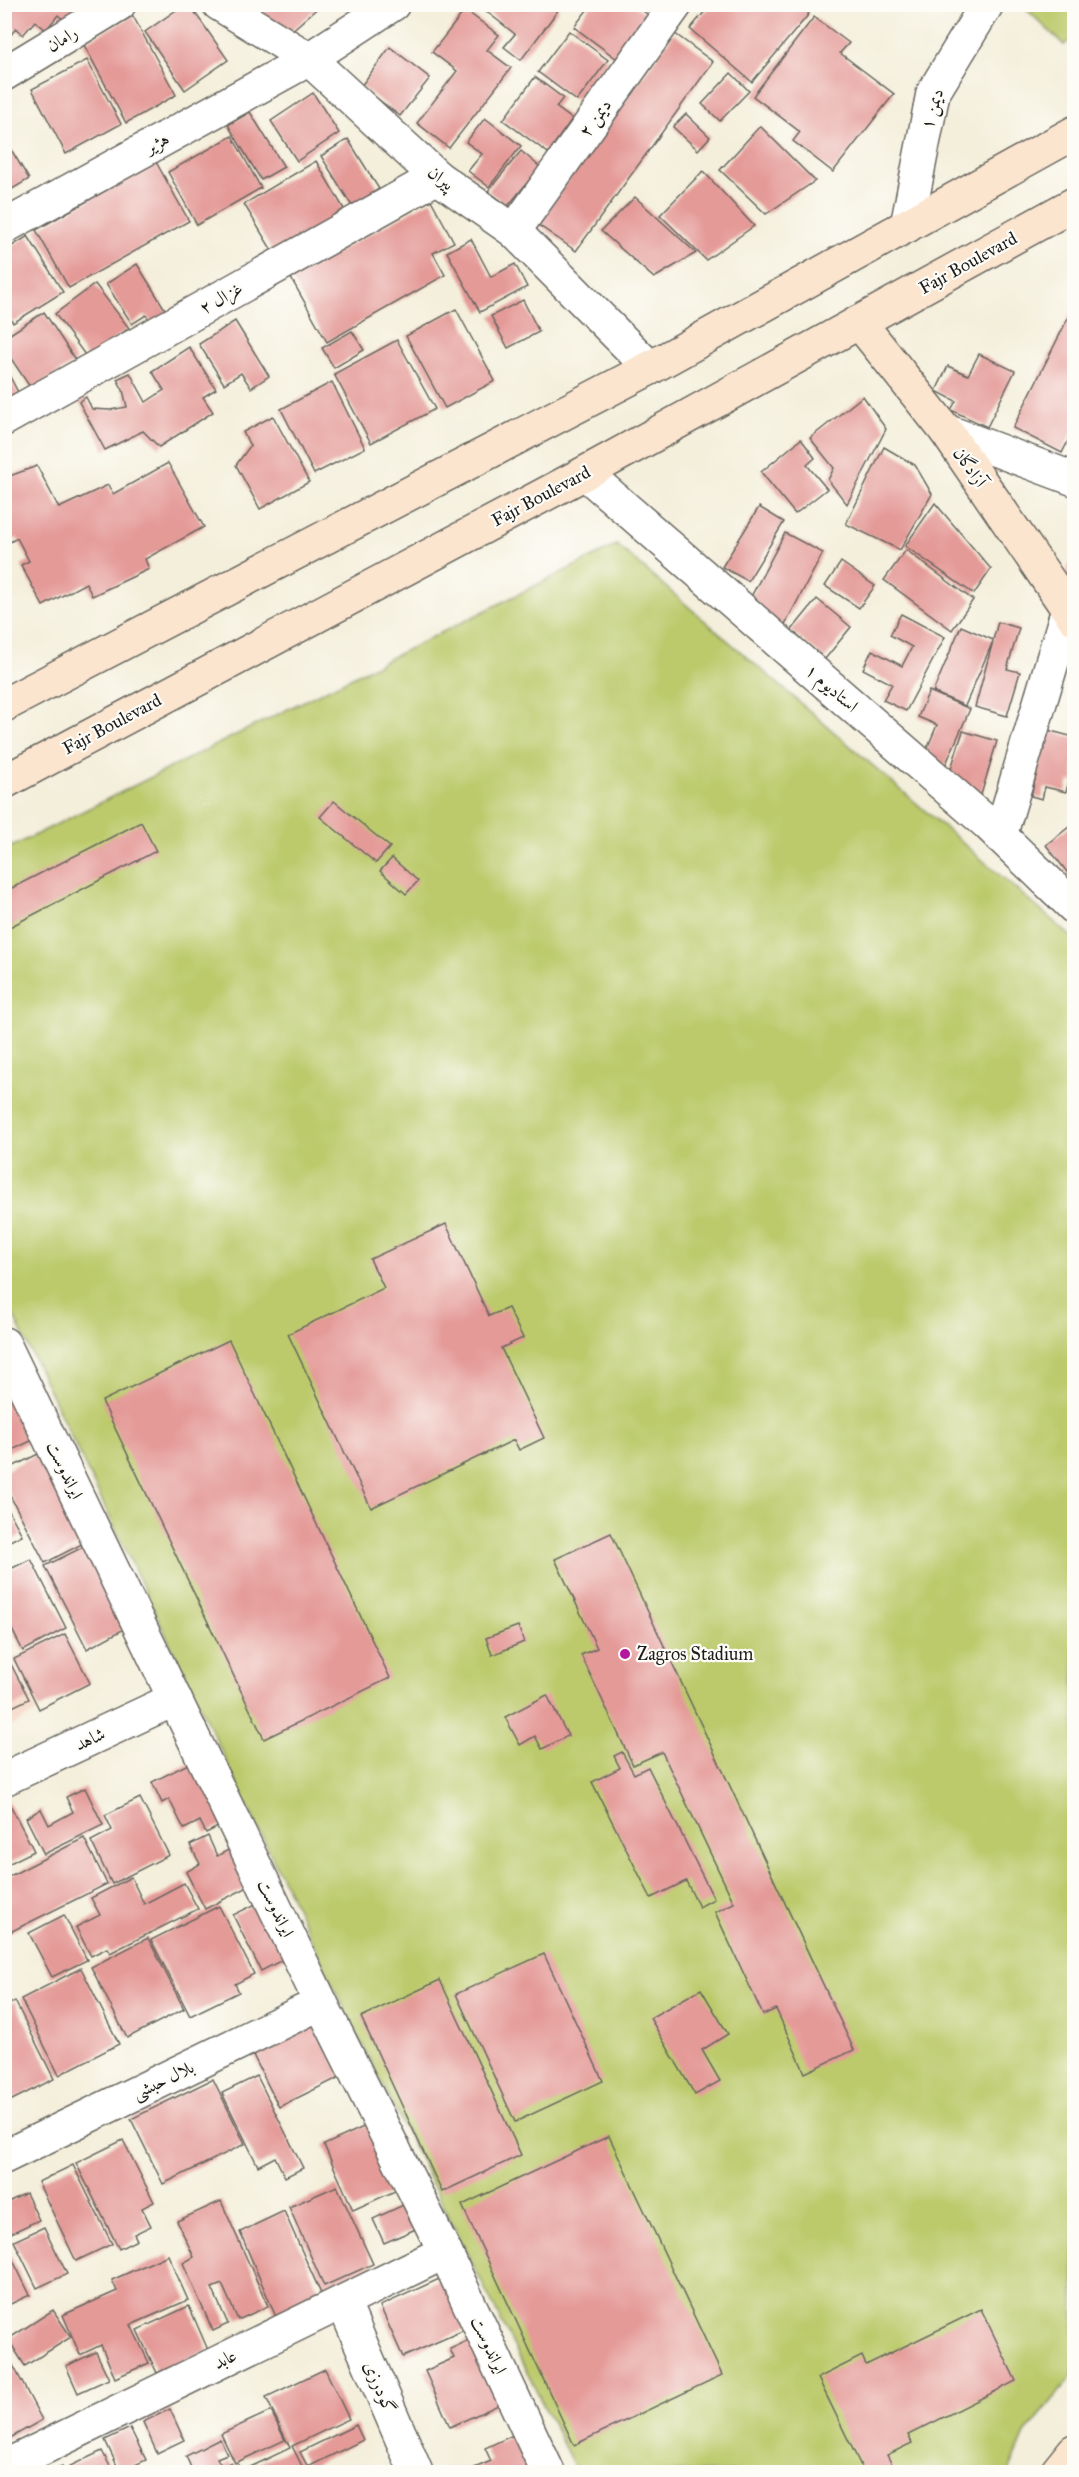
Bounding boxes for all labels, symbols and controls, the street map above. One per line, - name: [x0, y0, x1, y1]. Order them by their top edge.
- street label: رامان: [42, 21, 82, 57]
- street label: دیمن ۱: [916, 86, 949, 132]
- street label: دیمن ۲: [574, 95, 617, 142]
- street label: هژیر: [139, 127, 173, 160]
- street label: پیران: [422, 161, 460, 198]
- street label: Fajr Boulevard: [915, 227, 1021, 299]
- street label: غزال ۲: [195, 277, 248, 321]
- street label: آزادگان: [948, 443, 993, 493]
- street label: Fajr Boulevard: [488, 461, 594, 531]
- street label: استادیوم ۱: [798, 659, 863, 721]
- street label: Fajr Boulevard: [59, 689, 165, 759]
- street label: ایراندوست: [42, 1438, 88, 1502]
- place label: Zagros Stadium: [637, 1643, 753, 1666]
- marker: Zagros Stadium: [618, 1647, 632, 1661]
- street label: شاهد: [71, 1722, 109, 1756]
- street label: ایراندوست: [253, 1876, 299, 1940]
- street label: بلال حبشی: [129, 2056, 198, 2106]
- street label: ایراندوست: [466, 2313, 512, 2378]
- street label: عابد: [210, 2344, 240, 2374]
- street label: گودرزی: [359, 2358, 401, 2416]

